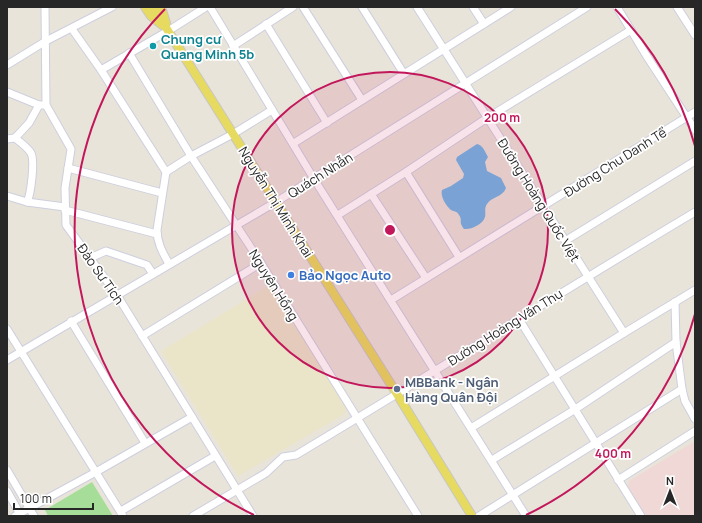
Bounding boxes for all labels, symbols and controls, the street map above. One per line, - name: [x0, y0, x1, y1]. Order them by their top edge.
- place label: Chung cư Quang Minh 5b: [161, 30, 254, 63]
- marker: Chung cư Quang Minh 5b: [148, 41, 158, 51]
- text: 200 m: [484, 109, 520, 126]
- street label: Đường Chu Danh Tể: [560, 123, 670, 201]
- street label: Đường Hoàng Quốc Việt: [494, 135, 584, 265]
- street label: Nguyễn Thị Minh Khai: [235, 143, 317, 261]
- street label: Quách Nhẫn: [284, 148, 356, 202]
- centre of rings: [383, 223, 397, 237]
- street label: Đào Sư Tích: [73, 240, 129, 308]
- street label: Nguyên Hồng: [245, 246, 303, 324]
- place label: Bảo Ngọc Auto: [299, 266, 391, 284]
- marker: Bảo Ngọc Auto: [286, 270, 296, 280]
- street label: Đường Hoàng Văn Thụ: [444, 284, 566, 370]
- place label: MBBank - Ngân Hàng Quân Đội: [405, 373, 499, 406]
- marker: MBBank - Ngân Hàng Quân Đội: [392, 384, 402, 394]
- text: 400 m: [595, 445, 631, 462]
- north arrow: [650, 471, 690, 511]
- text: N: [666, 473, 674, 488]
- scale bar: [14, 485, 93, 511]
- text: 100 m: [20, 490, 52, 507]

